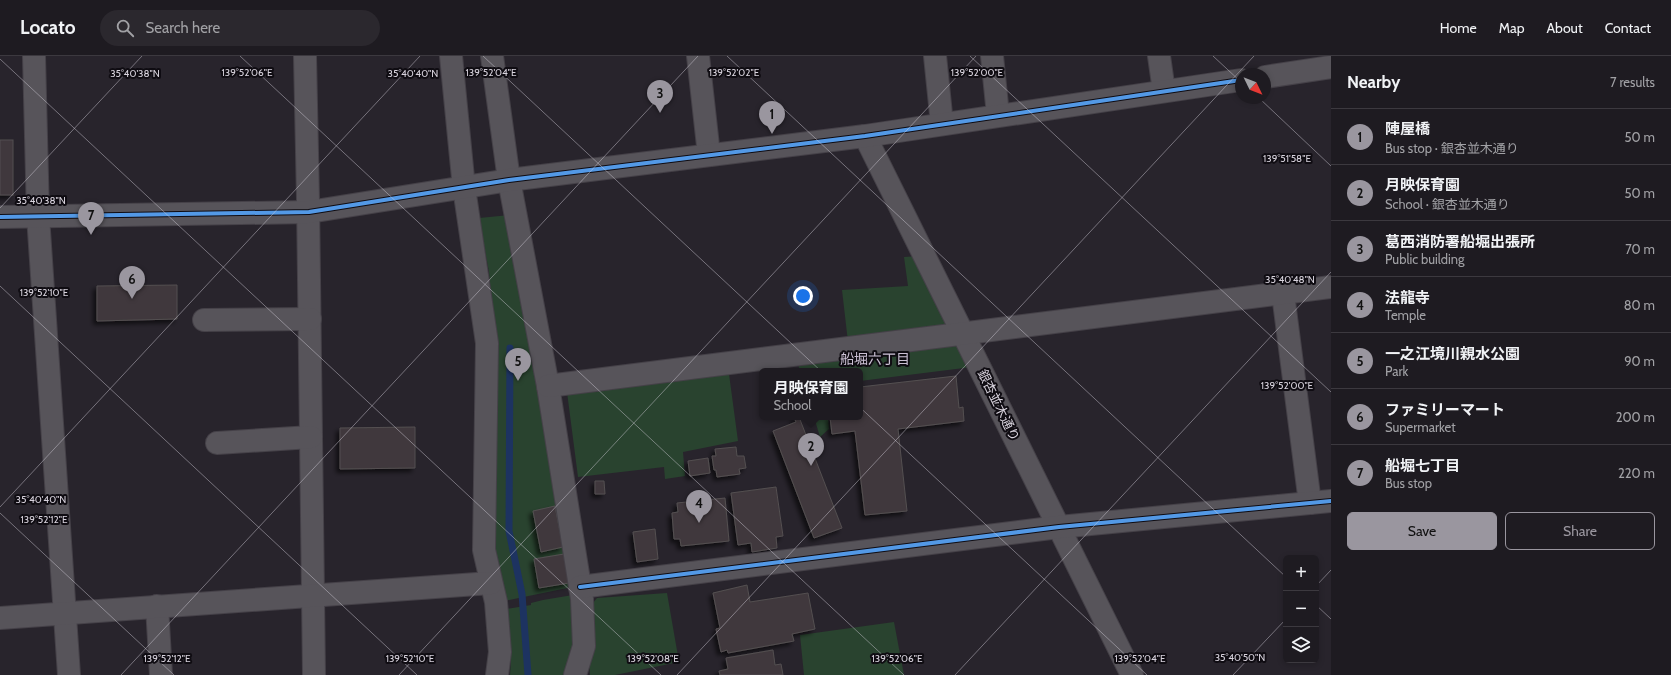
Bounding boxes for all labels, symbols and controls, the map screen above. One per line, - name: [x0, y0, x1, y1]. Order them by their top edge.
- search box: [100, 10, 380, 46]
- text: Locato: [20, 16, 76, 39]
- icon: search: [114, 17, 136, 39]
- text: Search here: [146, 19, 220, 37]
- text: Home: [1440, 19, 1477, 37]
- text: Map: [1499, 19, 1524, 37]
- text: About: [1546, 19, 1583, 37]
- text: Contact: [1605, 19, 1651, 37]
- text: 139°52'06"E: [221, 66, 273, 79]
- text: 139°52'04"E: [465, 66, 517, 79]
- text: 139°52'02"E: [709, 66, 760, 79]
- text: 139°52'00"E: [951, 66, 1004, 79]
- text: 35°40'38"N: [110, 67, 160, 80]
- text: 35°40'40"N: [388, 67, 438, 80]
- north arrow: [1235, 68, 1271, 104]
- text: Nearby: [1347, 72, 1400, 92]
- text: 7 results: [1610, 74, 1655, 90]
- pin: 3: [647, 80, 673, 113]
- pin: 1: [759, 101, 785, 134]
- text: 陣屋橋: [1385, 120, 1430, 138]
- text: 1: [1358, 129, 1362, 145]
- text: 50 m: [1625, 129, 1655, 145]
- text: Bus stop · 銀杏並木通り: [1385, 140, 1519, 156]
- text: 139°51'58"E: [1263, 152, 1311, 165]
- text: 月映保育園: [1385, 176, 1460, 194]
- text: 2: [1357, 185, 1363, 201]
- text: 50 m: [1625, 185, 1655, 201]
- text: 35°40'38"N: [16, 194, 66, 207]
- text: School · 銀杏並木通り: [1385, 196, 1510, 212]
- pin: 7: [78, 202, 104, 235]
- text: 葛西消防署船堀出張所: [1385, 233, 1535, 251]
- text: 3: [1356, 241, 1364, 257]
- text: 70 m: [1625, 241, 1655, 257]
- text: Public building: [1385, 251, 1465, 267]
- pin: 6: [119, 266, 145, 299]
- text: 35°40'48"N: [1265, 273, 1315, 286]
- text: 139°52'10"E: [20, 286, 69, 299]
- your location: [793, 286, 813, 306]
- text: 法龍寺: [1385, 289, 1430, 307]
- text: 4: [1356, 297, 1364, 313]
- text: 80 m: [1624, 297, 1655, 313]
- text: Temple: [1385, 307, 1426, 323]
- text: 一之江境川親水公園: [1385, 345, 1520, 363]
- pin: 5: [505, 348, 531, 381]
- district label: 船堀六丁目: [840, 350, 910, 368]
- text: 5: [1357, 353, 1363, 369]
- text: 90 m: [1624, 353, 1655, 369]
- text: Park: [1385, 363, 1408, 379]
- street label: 銀杏並木通り: [975, 366, 1023, 444]
- popup: [759, 368, 863, 420]
- text: 月映保育園: [773, 379, 849, 397]
- text: 139°52'00"E: [1261, 379, 1314, 392]
- text: School: [773, 397, 811, 413]
- text: ファミリーマート: [1385, 401, 1505, 419]
- text: 6: [1356, 409, 1364, 425]
- text: 200 m: [1616, 409, 1655, 425]
- text: Supermarket: [1385, 419, 1456, 435]
- pin: 2: [798, 433, 824, 466]
- text: 船堀七丁目: [1385, 457, 1460, 475]
- text: 7: [1357, 465, 1363, 481]
- text: 220 m: [1618, 465, 1655, 481]
- text: Bus stop: [1385, 475, 1432, 491]
- pin: 4: [686, 490, 712, 523]
- text: 35°40'40"N: [16, 493, 66, 506]
- button: Save: [1347, 512, 1497, 550]
- button: Share: [1505, 512, 1655, 550]
- text: 139°52'12"E: [21, 513, 68, 526]
- map controls: [1283, 555, 1319, 663]
- button: +: [1283, 555, 1319, 591]
- button: −: [1283, 591, 1319, 627]
- button: layers: [1283, 627, 1319, 663]
- text: 35°40'50"N: [1215, 651, 1265, 664]
- text: 139°52'12"E: [144, 652, 191, 665]
- text: 139°52'10"E: [386, 652, 435, 665]
- text: 139°52'08"E: [627, 652, 679, 665]
- text: 139°52'06"E: [871, 652, 923, 665]
- text: 139°52'04"E: [1114, 652, 1166, 665]

